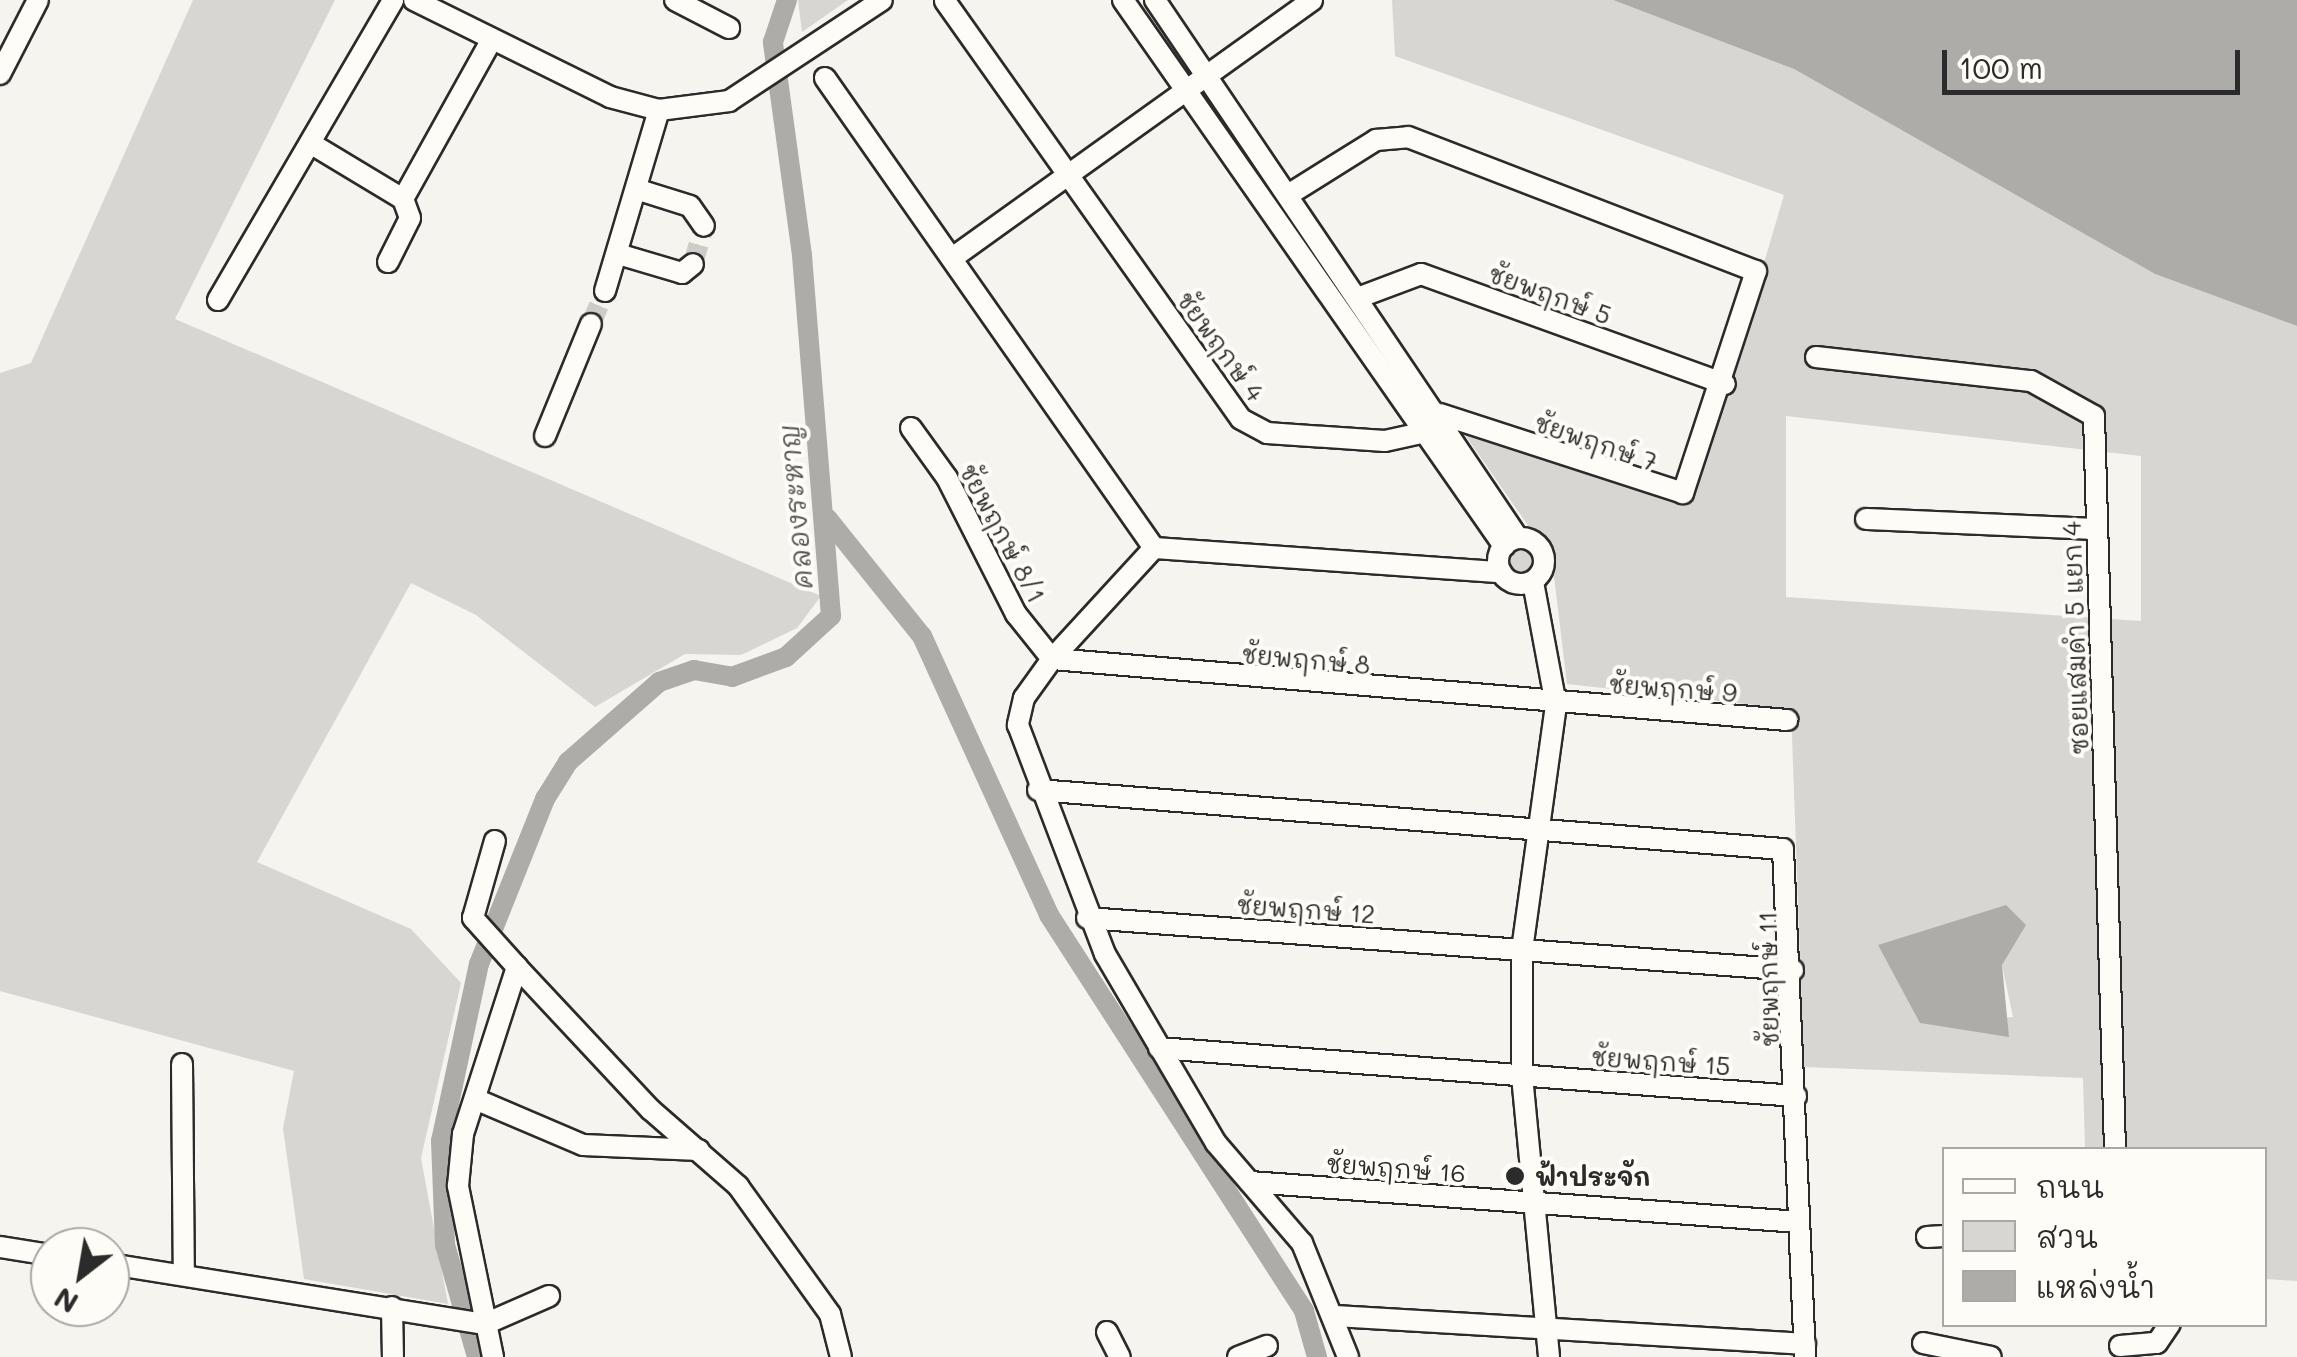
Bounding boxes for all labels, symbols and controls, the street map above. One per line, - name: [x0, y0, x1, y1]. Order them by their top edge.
- scale bar: [1947, 30, 2244, 92]
- text: 100 m: [1959, 47, 2043, 87]
- street label: ชัยพฤกษ์ 5: [1485, 258, 1615, 330]
- street label: ชัยพฤกษ์ 4: [1171, 285, 1271, 407]
- street label: ชัยพฤกษ์ 7: [1531, 407, 1661, 477]
- water label: คลองระหาญ: [771, 423, 819, 591]
- street label: ชัยพฤกษ์ 8/1: [954, 458, 1052, 608]
- street label: ซอยแสมดำ 5 แยก 4: [2056, 521, 2094, 755]
- street label: ชัยพฤกษ์ 8: [1241, 638, 1371, 680]
- street label: ชัยพฤกษ์ 9: [1608, 669, 1738, 707]
- street label: ชัยพฤกษ์ 12: [1236, 889, 1376, 929]
- street label: ชัยพฤกษ์ 11: [1752, 911, 1784, 1047]
- street label: ชัยพฤกษ์ 15: [1591, 1041, 1731, 1081]
- legend: [1942, 1147, 2267, 1327]
- street label: ชัยพฤกษ์ 16: [1325, 1148, 1467, 1188]
- place label: ฟ้าประจัก: [1535, 1161, 1650, 1191]
- marker: ฟ้าประจัก: [1504, 1165, 1526, 1187]
- text: ถนน: [2036, 1166, 2104, 1206]
- text: สวน: [2036, 1216, 2098, 1256]
- north arrow: [30, 1227, 130, 1327]
- text: แหล่งน้ำ: [2036, 1266, 2155, 1306]
- text: N: [47, 1280, 84, 1322]

